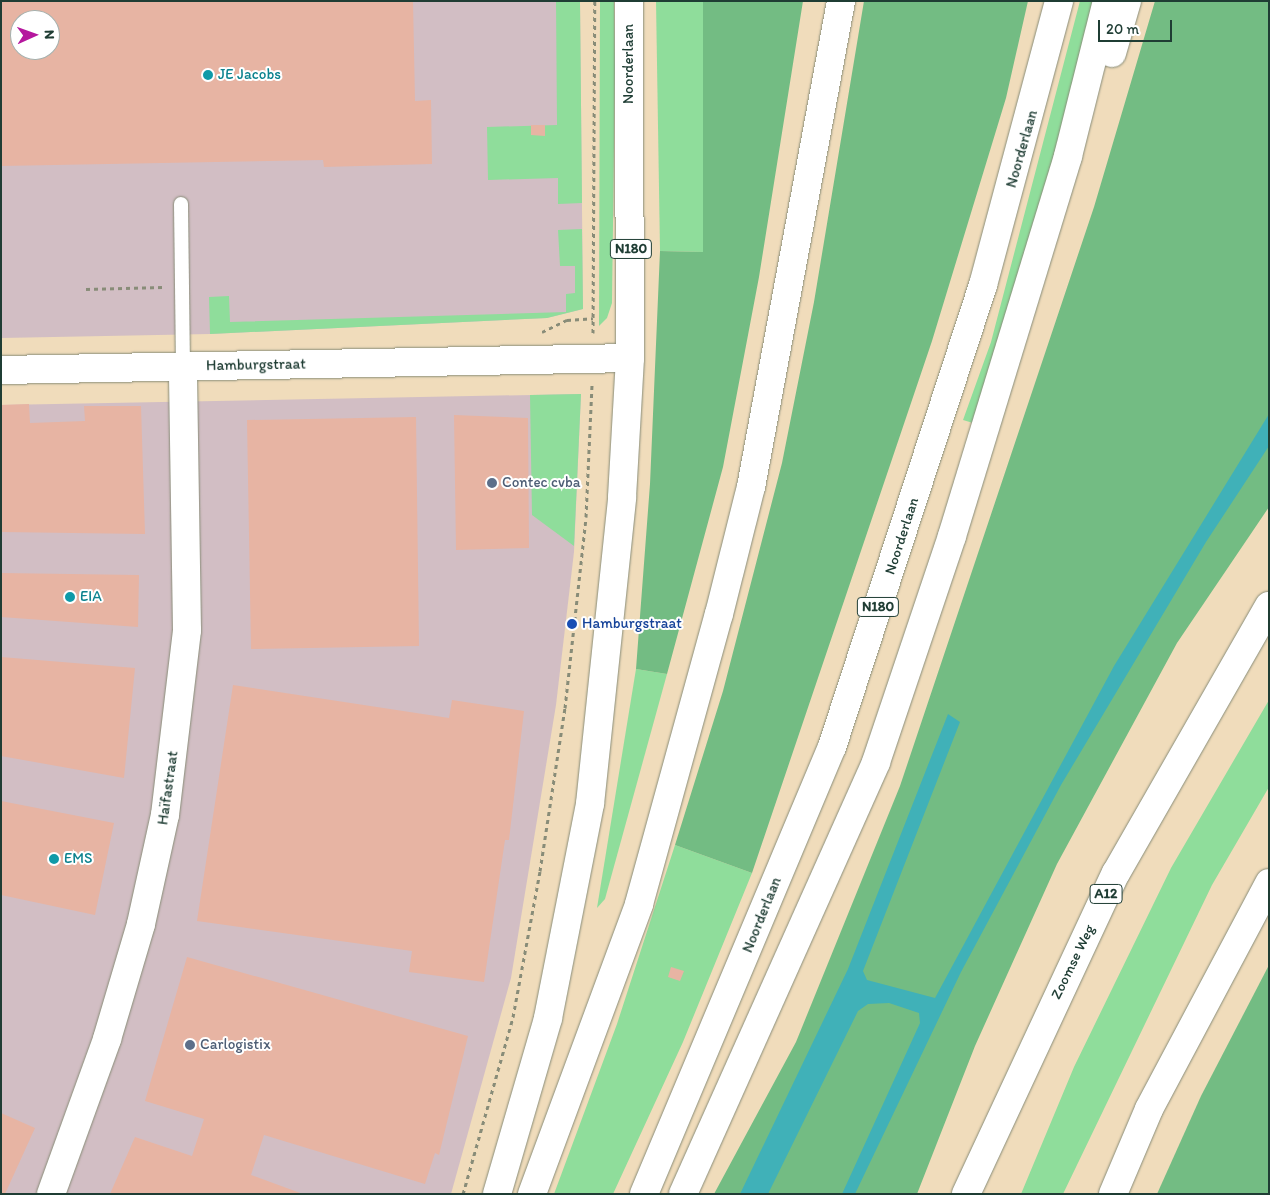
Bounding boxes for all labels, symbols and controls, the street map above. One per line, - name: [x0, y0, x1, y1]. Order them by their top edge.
- north arrow: [10, 10, 60, 60]
- scale bar: [1100, 10, 1174, 42]
- text: 20 m: [1106, 20, 1139, 38]
- street label: Noorderlaan: [620, 24, 638, 104]
- text: N: [41, 29, 58, 40]
- place label: JE Jacobs: [218, 66, 281, 84]
- marker: JE Jacobs: [202, 69, 214, 81]
- street label: Noorderlaan: [1002, 108, 1042, 190]
- road number: N180: [610, 238, 652, 260]
- street label: Hamburgstraat: [206, 355, 306, 375]
- place label: Contec cvba: [502, 474, 581, 492]
- marker: Contec cvba: [486, 477, 498, 489]
- street label: Noorderlaan: [881, 495, 923, 577]
- place label: EIA: [80, 588, 102, 606]
- marker: EIA: [64, 591, 76, 603]
- road number: N180: [857, 596, 899, 618]
- place label: Hamburgstraat: [582, 615, 682, 633]
- marker: Hamburgstraat: [566, 618, 578, 630]
- street label: Haïfastraat: [154, 750, 182, 826]
- place label: EMS: [64, 850, 92, 868]
- marker: EMS: [48, 853, 60, 865]
- street label: Noorderlaan: [739, 875, 785, 955]
- road number: A12: [1088, 882, 1124, 906]
- street label: Zoomse Weg: [1047, 922, 1099, 1002]
- place label: Carlogistix: [200, 1036, 270, 1054]
- marker: Carlogistix: [184, 1039, 196, 1051]

